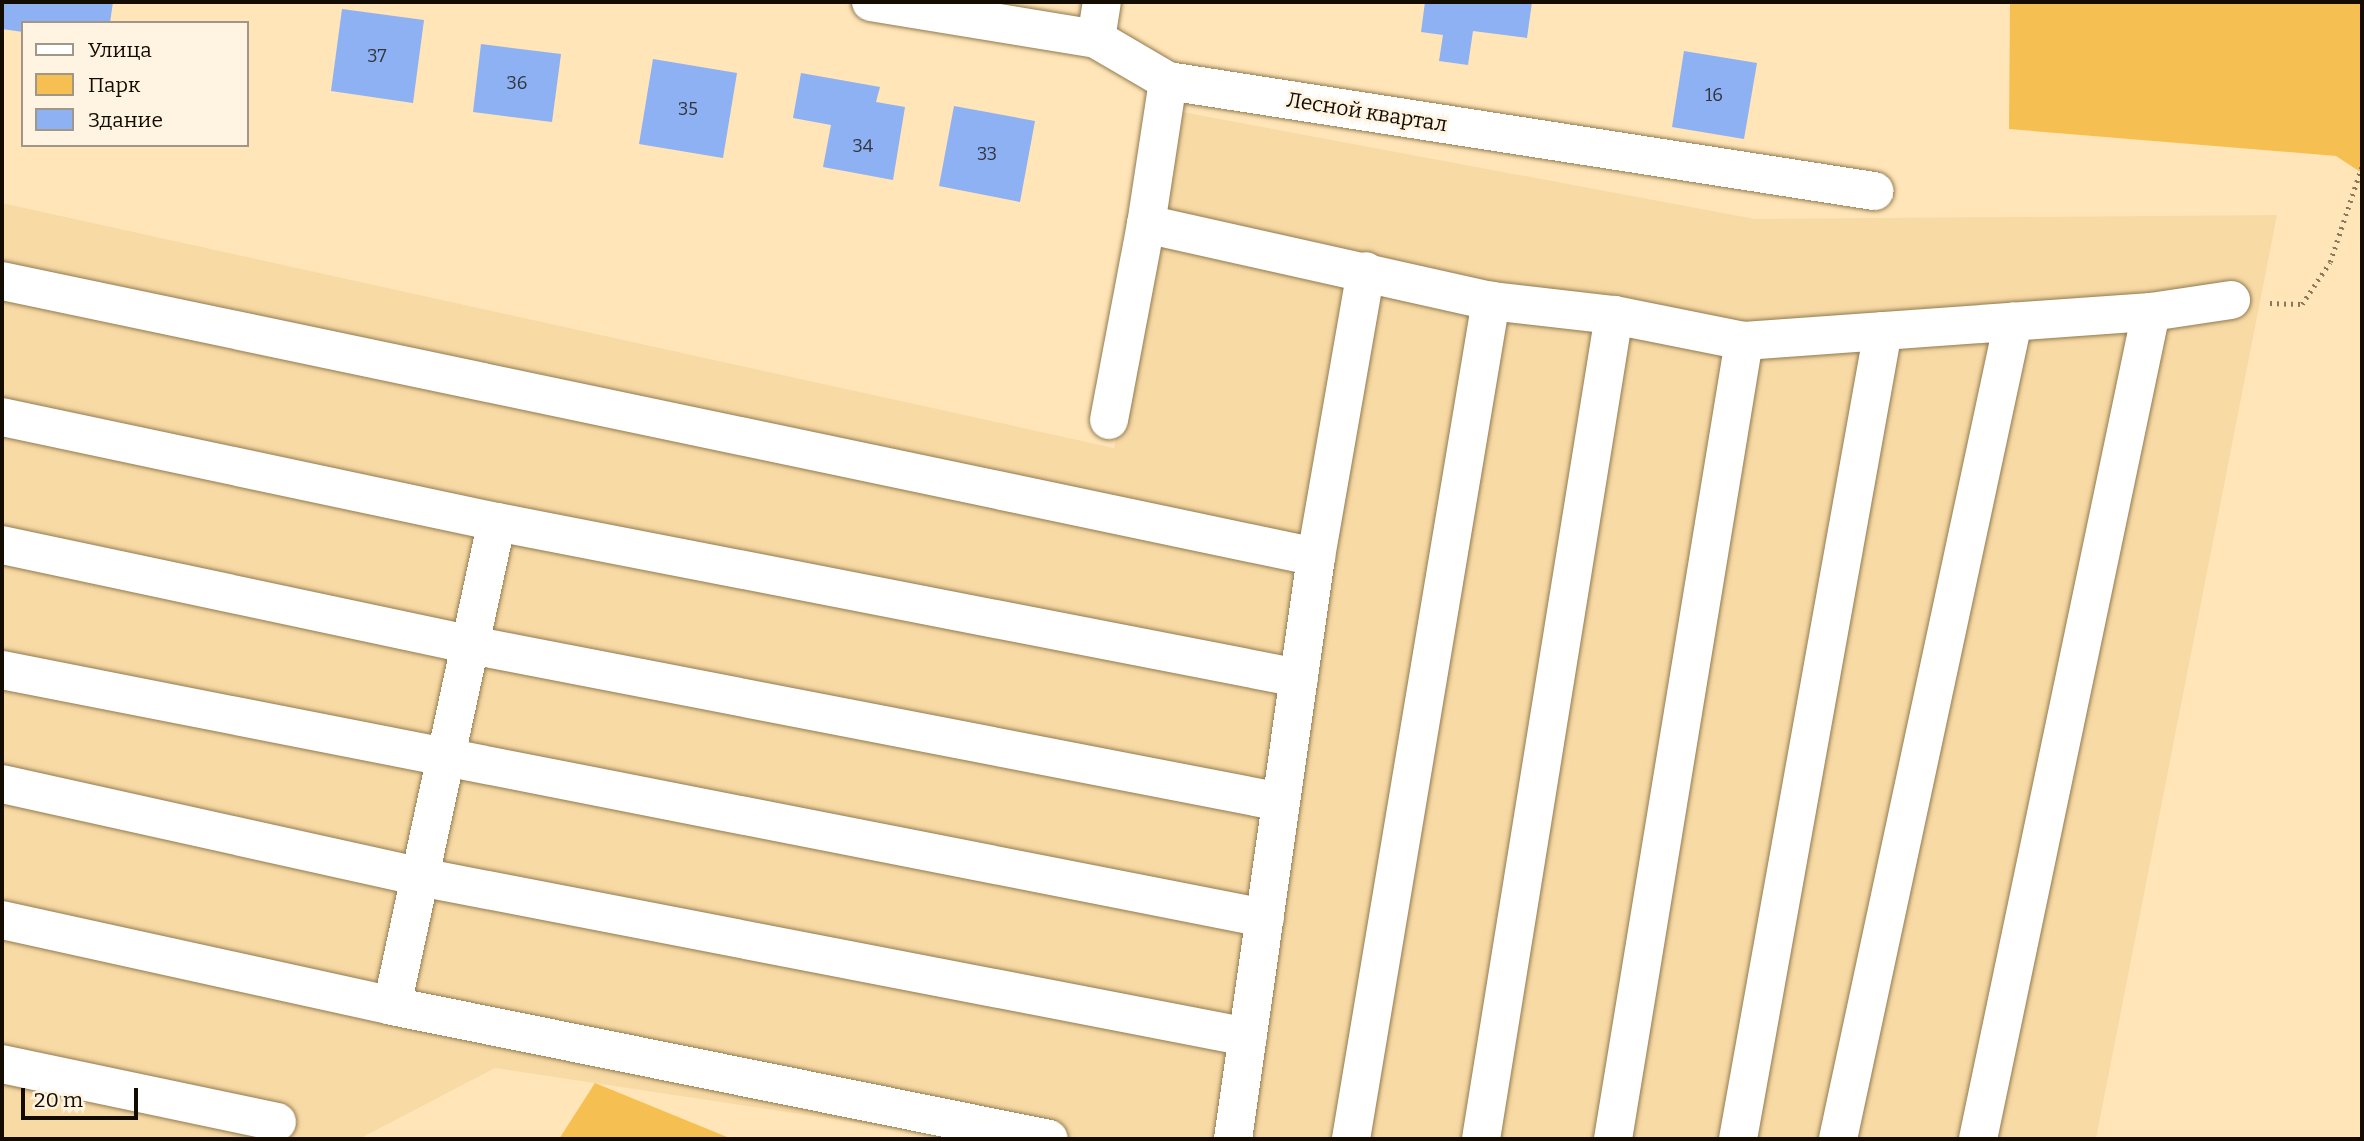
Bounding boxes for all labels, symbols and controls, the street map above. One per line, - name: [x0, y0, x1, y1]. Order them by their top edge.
- legend: [21, 21, 248, 147]
- text: Улица: [88, 37, 152, 63]
- house number: 37: [367, 45, 387, 67]
- text: Парк: [88, 72, 140, 98]
- house number: 36: [507, 72, 527, 94]
- house number: 16: [1705, 84, 1723, 106]
- street label: Лесной квартал: [1285, 87, 1449, 137]
- house number: 35: [678, 98, 698, 120]
- text: Здание: [88, 107, 163, 133]
- house number: 34: [853, 135, 873, 157]
- house number: 33: [977, 143, 997, 165]
- scale bar: [24, 1074, 142, 1118]
- text: 20 m: [34, 1087, 83, 1113]

